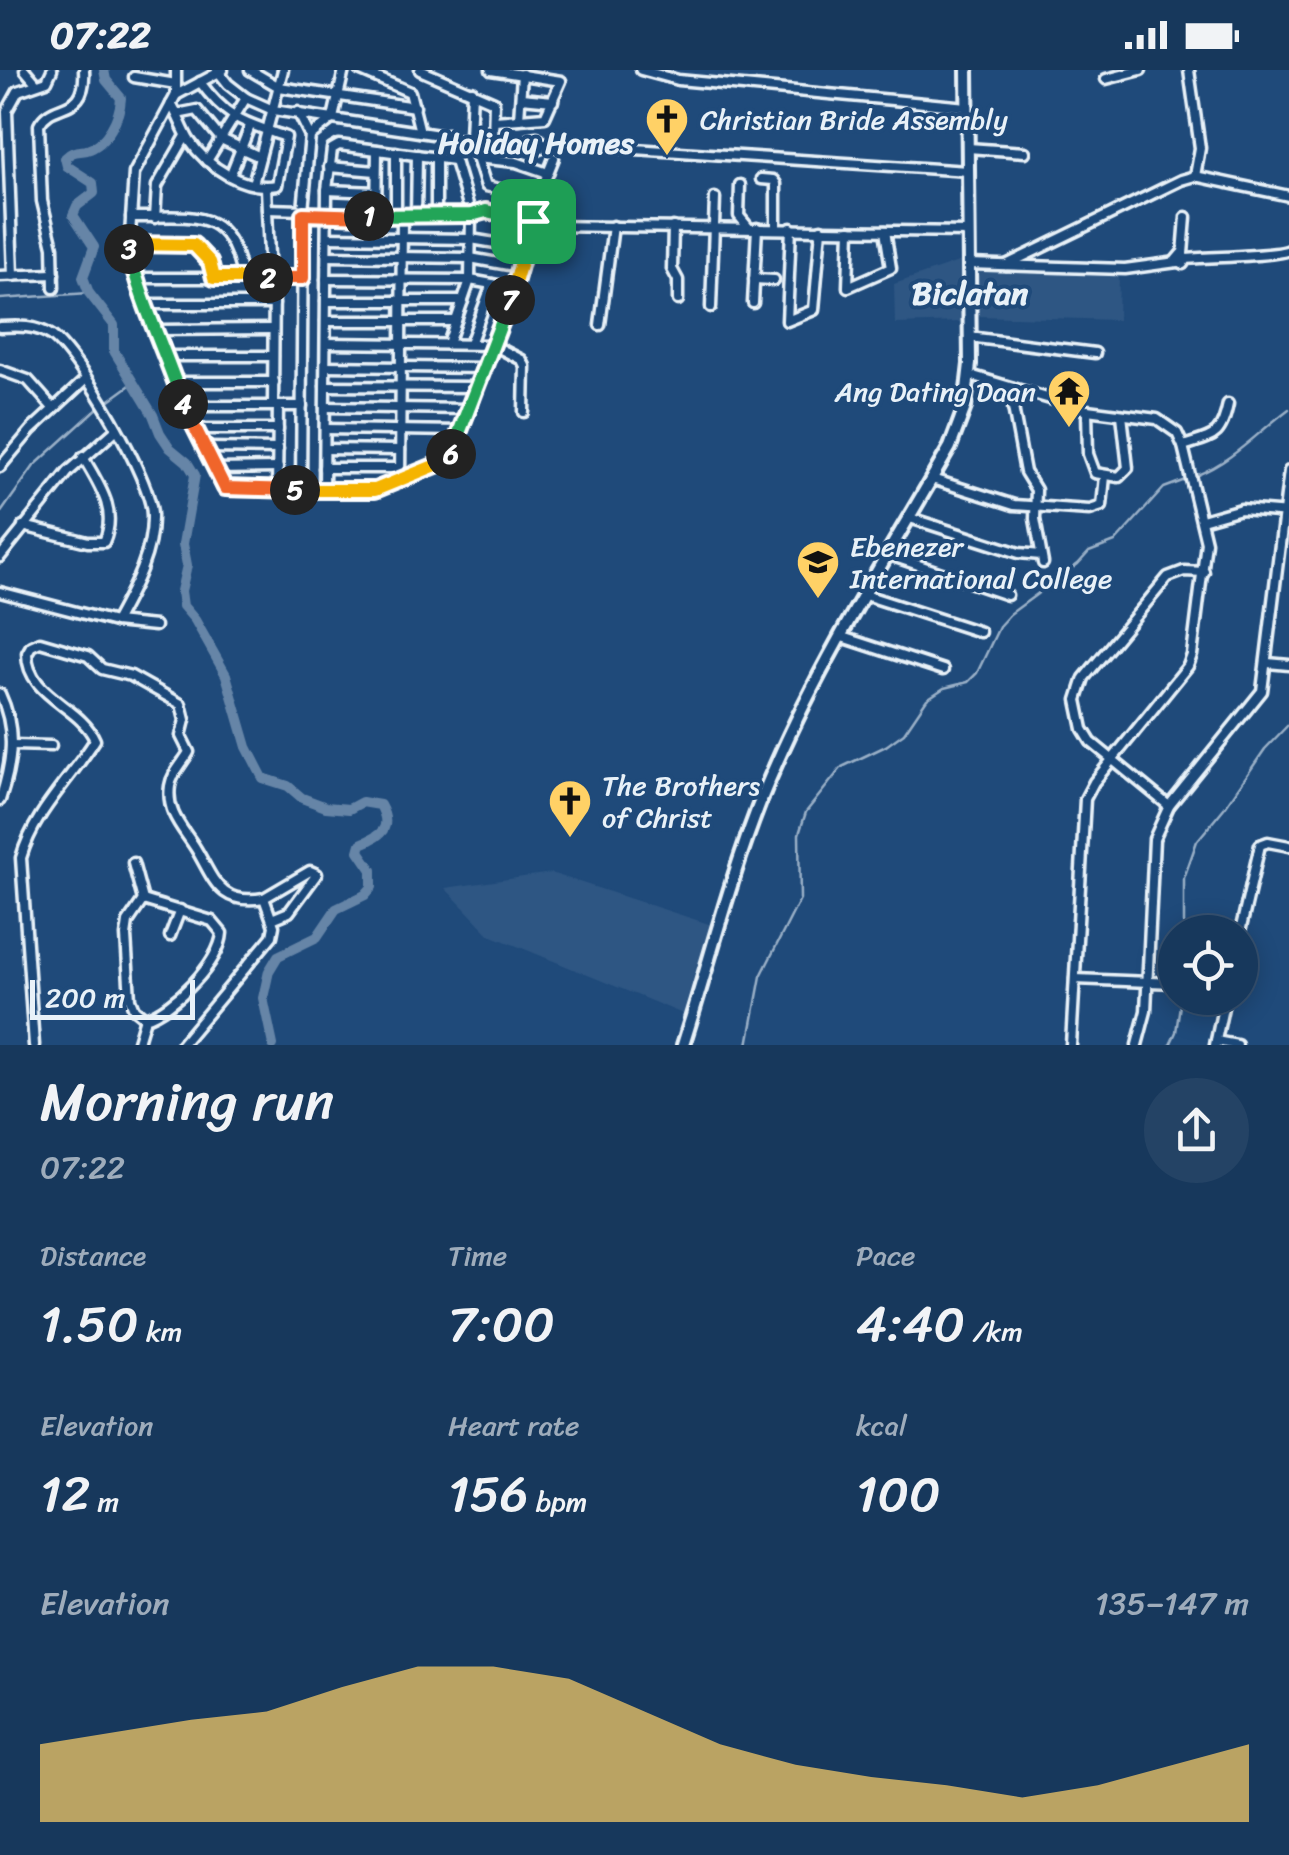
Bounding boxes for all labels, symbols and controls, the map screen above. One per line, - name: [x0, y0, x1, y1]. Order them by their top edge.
- text: 07:22: [50, 2, 151, 69]
- place label: Christian Bride Assembly: [700, 95, 1008, 144]
- church icon: Christian Bride Assembly: [644, 96, 690, 157]
- district label: Holiday Homes: [438, 116, 635, 170]
- pin: [491, 179, 576, 264]
- pin: 1: [344, 191, 394, 241]
- text: 1: [363, 191, 375, 240]
- icon: arrive: [506, 194, 561, 249]
- pin: 3: [104, 224, 154, 274]
- text: 3: [121, 224, 137, 273]
- pin: 2: [243, 253, 293, 303]
- text: 2: [260, 253, 276, 302]
- district label: Biclatan: [912, 265, 1029, 322]
- pin: 7: [485, 275, 535, 325]
- text: 7: [502, 275, 518, 324]
- place label: Ang Dating Daan: [834, 367, 1036, 416]
- temple icon: Ang Dating Daan: [1046, 368, 1092, 429]
- pin: 4: [158, 379, 208, 429]
- text: 4: [174, 379, 192, 428]
- pin: 6: [426, 429, 476, 479]
- text: 6: [443, 429, 459, 478]
- pin: 5: [270, 465, 320, 515]
- text: 5: [286, 465, 304, 514]
- place label: Ebenezer International College: [849, 522, 1112, 603]
- school or university icon: Ebenezer International College: [795, 539, 841, 600]
- place label: The Brothers of Christ: [602, 761, 760, 842]
- church icon: The Brothers of Christ: [547, 778, 593, 839]
- map controls: [1158, 915, 1258, 1015]
- button: locate: [1158, 915, 1258, 1015]
- text: 200 m: [45, 973, 125, 1022]
- scale bar: [30, 975, 195, 1020]
- text: Morning run: [40, 1053, 334, 1150]
- button: share: [1144, 1078, 1249, 1183]
- text: 07:22: [40, 1139, 125, 1196]
- text: Distance: [40, 1231, 146, 1280]
- text: Time: [448, 1231, 507, 1280]
- text: Pace: [856, 1231, 915, 1280]
- text: 1.50: [40, 1280, 139, 1369]
- text: 7:00: [448, 1280, 555, 1369]
- text: 4:40: [856, 1280, 965, 1369]
- text: km: [139, 1307, 182, 1356]
- text: /km: [965, 1307, 1023, 1356]
- text: Elevation: [40, 1401, 153, 1450]
- text: Heart rate: [448, 1401, 579, 1450]
- text: kcal: [856, 1401, 907, 1450]
- text: 12: [40, 1450, 90, 1539]
- text: 156: [448, 1450, 528, 1539]
- text: 100: [856, 1450, 941, 1539]
- text: m: [90, 1477, 119, 1526]
- text: bpm: [528, 1477, 587, 1526]
- text: Elevation: [40, 1575, 170, 1632]
- text: 135–147 m: [1095, 1575, 1249, 1632]

